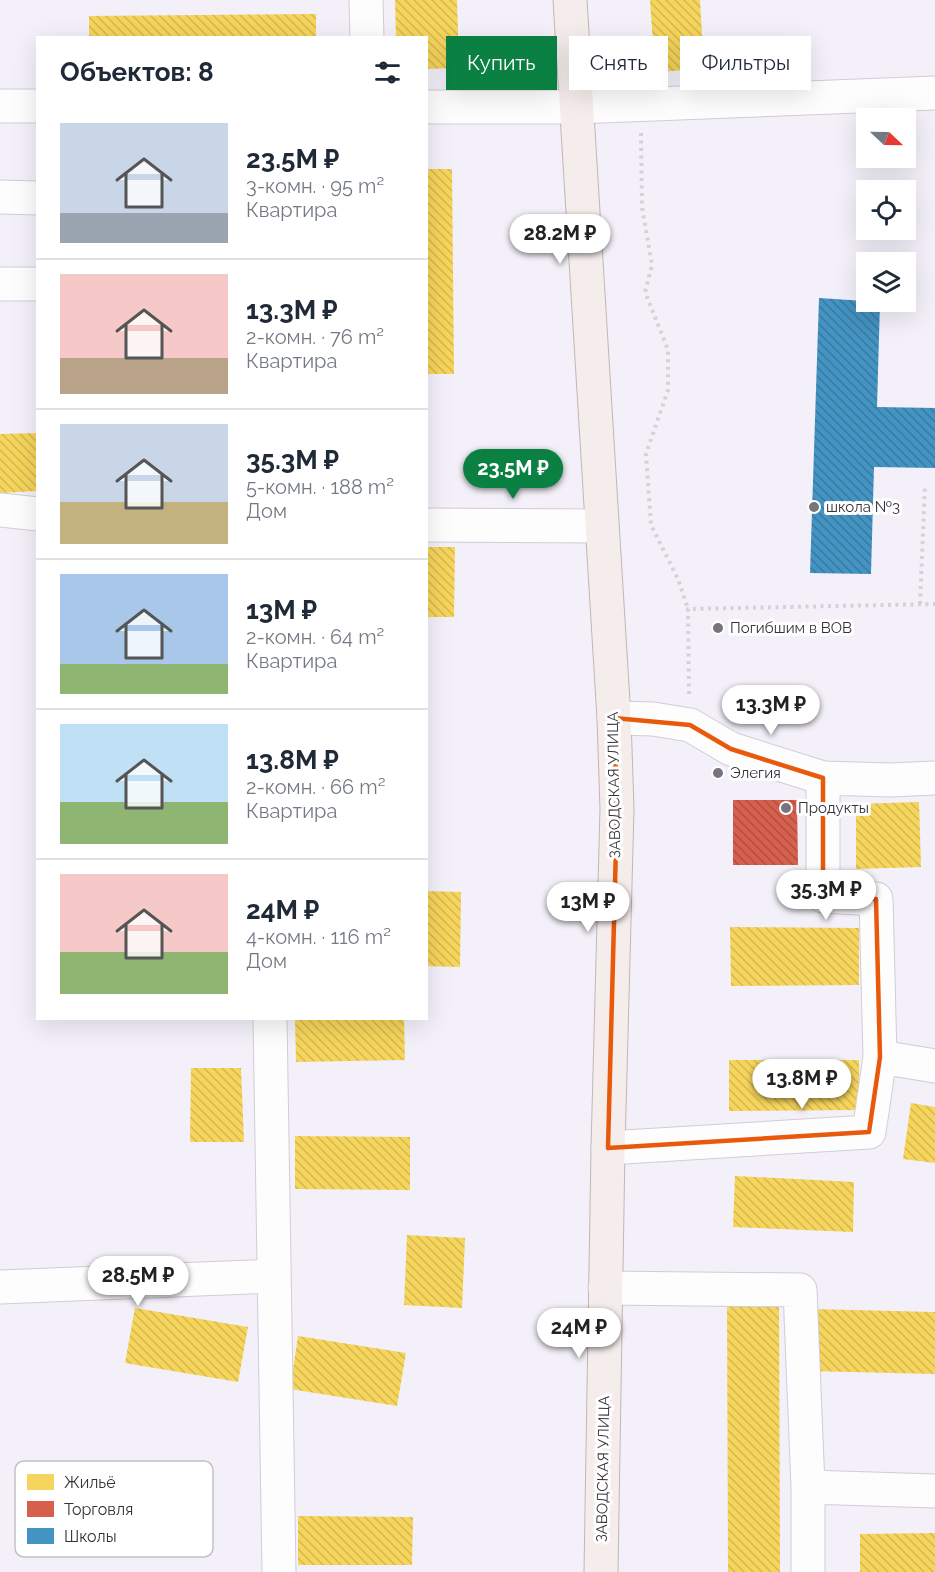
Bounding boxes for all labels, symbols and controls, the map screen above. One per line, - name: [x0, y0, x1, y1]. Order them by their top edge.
- chip: Купить: [446, 36, 557, 90]
- chip: Снять: [569, 36, 668, 90]
- chip: Фильтры: [680, 36, 811, 90]
- icon: filters: [371, 56, 404, 89]
- text: Объектов: 8: [60, 57, 214, 87]
- north arrow: [856, 108, 916, 168]
- map controls: [856, 108, 916, 312]
- text: 23.5M ₽: [246, 144, 339, 174]
- icon: home: [108, 147, 180, 219]
- text: 3-комн. · 95 m²: [246, 174, 384, 198]
- button: locate: [856, 180, 916, 240]
- text: Квартира: [246, 198, 337, 222]
- pin: 28.2M ₽: [505, 214, 615, 265]
- text: 28.2M ₽: [524, 221, 596, 245]
- button: layers: [856, 252, 916, 312]
- text: 13.3M ₽: [246, 295, 338, 325]
- icon: home: [108, 298, 180, 370]
- text: 2-комн. · 76 m²: [246, 325, 384, 349]
- text: Квартира: [246, 349, 337, 373]
- text: 35.3M ₽: [246, 445, 339, 475]
- icon: home: [108, 448, 180, 520]
- pin: 23.5M ₽: [458, 449, 568, 500]
- text: 23.5M ₽: [477, 456, 549, 480]
- text: 5-комн. · 188 m²: [246, 475, 394, 499]
- place label: школа №3: [826, 498, 900, 516]
- text: Дом: [246, 499, 287, 523]
- marker: школа №3: [807, 500, 821, 514]
- text: 13M ₽: [246, 595, 317, 625]
- icon: home: [108, 598, 180, 670]
- place label: Погибшим в ВОВ: [730, 619, 852, 637]
- marker: Погибшим в ВОВ: [711, 621, 725, 635]
- text: 2-комн. · 64 m²: [246, 625, 384, 649]
- text: Квартира: [246, 649, 337, 673]
- pin: 13.3M ₽: [716, 685, 826, 736]
- text: 13.3M ₽: [736, 692, 806, 716]
- street label: ЗАВОДСКАЯ УЛИЦА: [604, 712, 624, 858]
- text: 13.8M ₽: [246, 745, 339, 775]
- icon: home: [108, 748, 180, 820]
- place label: Элегия: [730, 764, 781, 782]
- marker: Элегия: [711, 766, 725, 780]
- text: 2-комн. · 66 m²: [246, 775, 385, 799]
- text: Квартира: [246, 799, 337, 823]
- place label: Продукты: [798, 799, 869, 817]
- marker: Продукты: [779, 801, 793, 815]
- pin: 35.3M ₽: [771, 870, 881, 921]
- text: 35.3M ₽: [790, 877, 862, 901]
- pin: 13M ₽: [546, 882, 630, 933]
- text: 13M ₽: [561, 889, 615, 913]
- text: 24M ₽: [246, 895, 319, 925]
- icon: home: [108, 898, 180, 970]
- text: 4-комн. · 116 m²: [246, 925, 391, 949]
- text: Дом: [246, 949, 287, 973]
- pin: 13.8M ₽: [747, 1059, 857, 1110]
- text: 13.8M ₽: [766, 1066, 838, 1090]
- pin: 28.5M ₽: [83, 1256, 193, 1307]
- text: 28.5M ₽: [102, 1263, 174, 1287]
- pin: 24M ₽: [537, 1308, 621, 1359]
- text: 24M ₽: [551, 1315, 607, 1339]
- street label: ЗАВОДСКАЯ УЛИЦА: [593, 1396, 613, 1542]
- legend: [15, 1461, 213, 1557]
- text: Жильё: [64, 1473, 116, 1492]
- text: Торговля: [64, 1500, 133, 1519]
- text: Школы: [64, 1527, 117, 1546]

